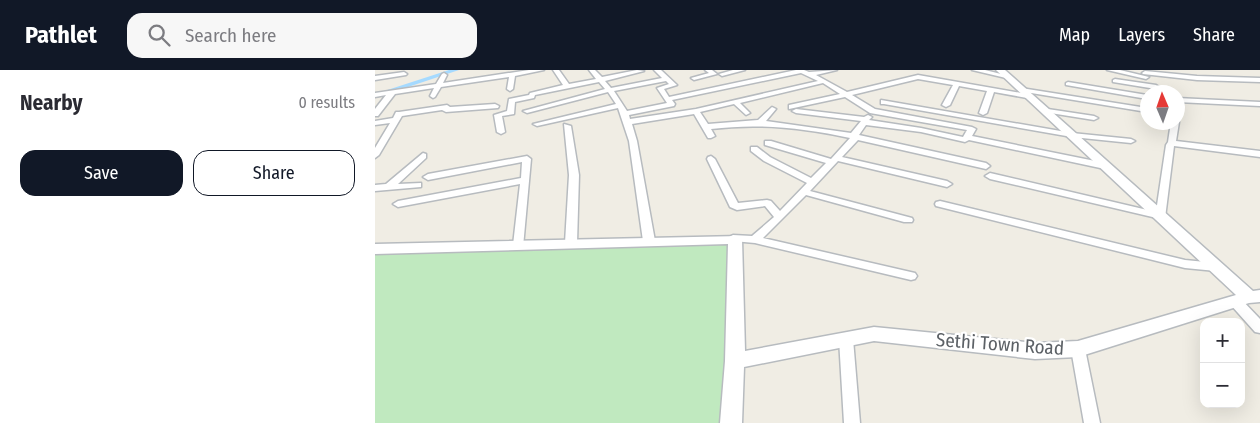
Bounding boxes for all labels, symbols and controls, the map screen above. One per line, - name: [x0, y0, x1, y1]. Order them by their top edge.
- search box: [127, 13, 477, 58]
- text: Pathlet: [25, 21, 97, 49]
- icon: search: [145, 21, 173, 49]
- text: Search here: [185, 24, 276, 47]
- text: Map: [1059, 24, 1090, 46]
- text: Layers: [1118, 24, 1165, 46]
- text: Share: [1193, 24, 1235, 46]
- north arrow: [1140, 85, 1185, 130]
- text: Nearby: [20, 90, 82, 116]
- text: 0 results: [298, 93, 355, 112]
- button: Save: [20, 150, 183, 196]
- button: Share: [193, 150, 355, 196]
- map controls: [1200, 318, 1245, 408]
- button: +: [1200, 318, 1245, 363]
- street label: Sethi Town Road: [935, 328, 1065, 360]
- button: −: [1200, 363, 1245, 408]

